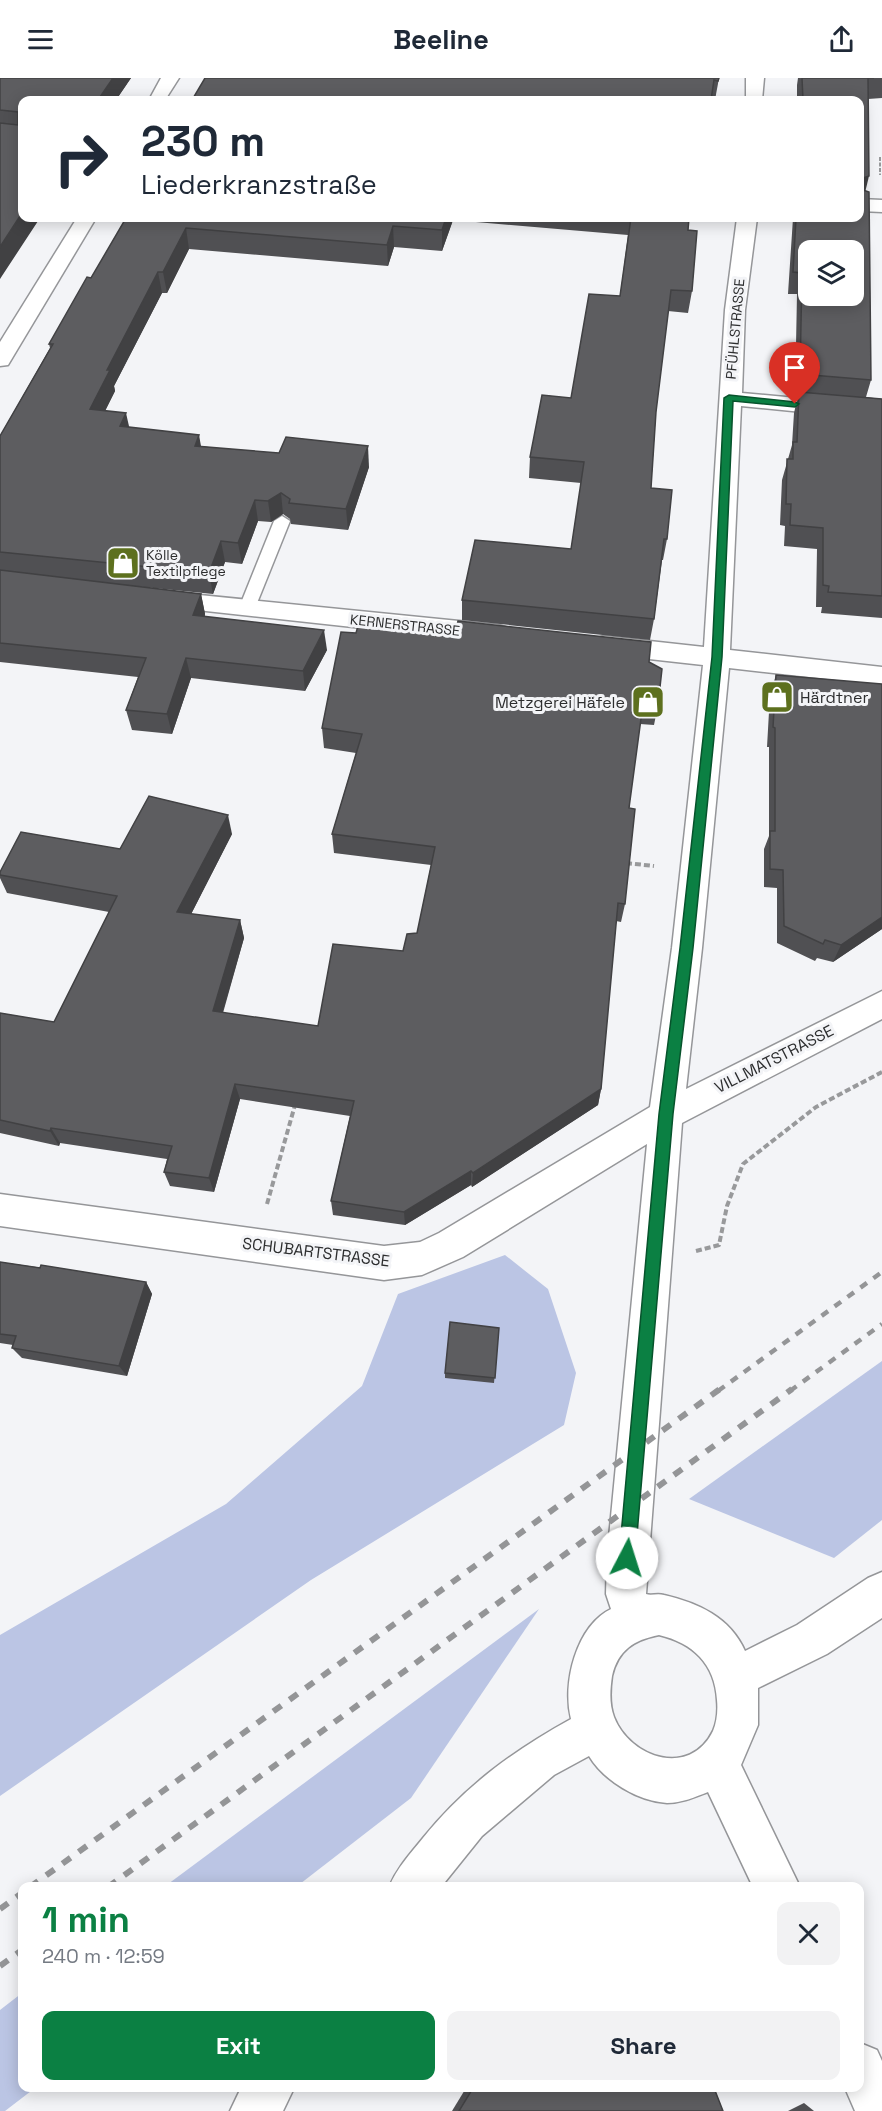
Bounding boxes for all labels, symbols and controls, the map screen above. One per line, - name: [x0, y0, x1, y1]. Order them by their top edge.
- text: Beeline: [393, 22, 489, 57]
- icon: menu: [24, 23, 57, 56]
- icon: share: [825, 23, 858, 56]
- text: 230 m: [141, 115, 265, 168]
- icon: right: [42, 120, 120, 198]
- text: Liederkranzstraße: [141, 167, 377, 202]
- map controls: [798, 240, 864, 306]
- button: layers: [798, 240, 864, 306]
- street label: PFÜHLSTRASSE: [722, 278, 748, 380]
- pin: [769, 342, 820, 404]
- icon: arrive: [778, 351, 811, 384]
- shop icon: Kölle Textilpflege: [105, 545, 141, 581]
- place label: Kölle Textilpflege: [146, 546, 226, 580]
- street label: KERNERSTRASSE: [349, 610, 461, 640]
- shop icon: Härdtner: [759, 679, 795, 715]
- shop icon: Metzgerei Häfele: [630, 684, 666, 720]
- place label: Härdtner: [800, 687, 868, 708]
- place label: Metzgerei Häfele: [495, 692, 625, 713]
- street label: VILLMATSTRASSE: [711, 1020, 837, 1098]
- street label: SCHUBARTSTRASSE: [241, 1233, 391, 1271]
- position arrow: [595, 1526, 659, 1590]
- text: 1 min: [42, 1897, 130, 1943]
- button: close: [777, 1902, 840, 1965]
- text: 240 m · 12:59: [42, 1943, 165, 1969]
- button: Exit: [42, 2011, 435, 2080]
- button: Share: [447, 2011, 840, 2080]

